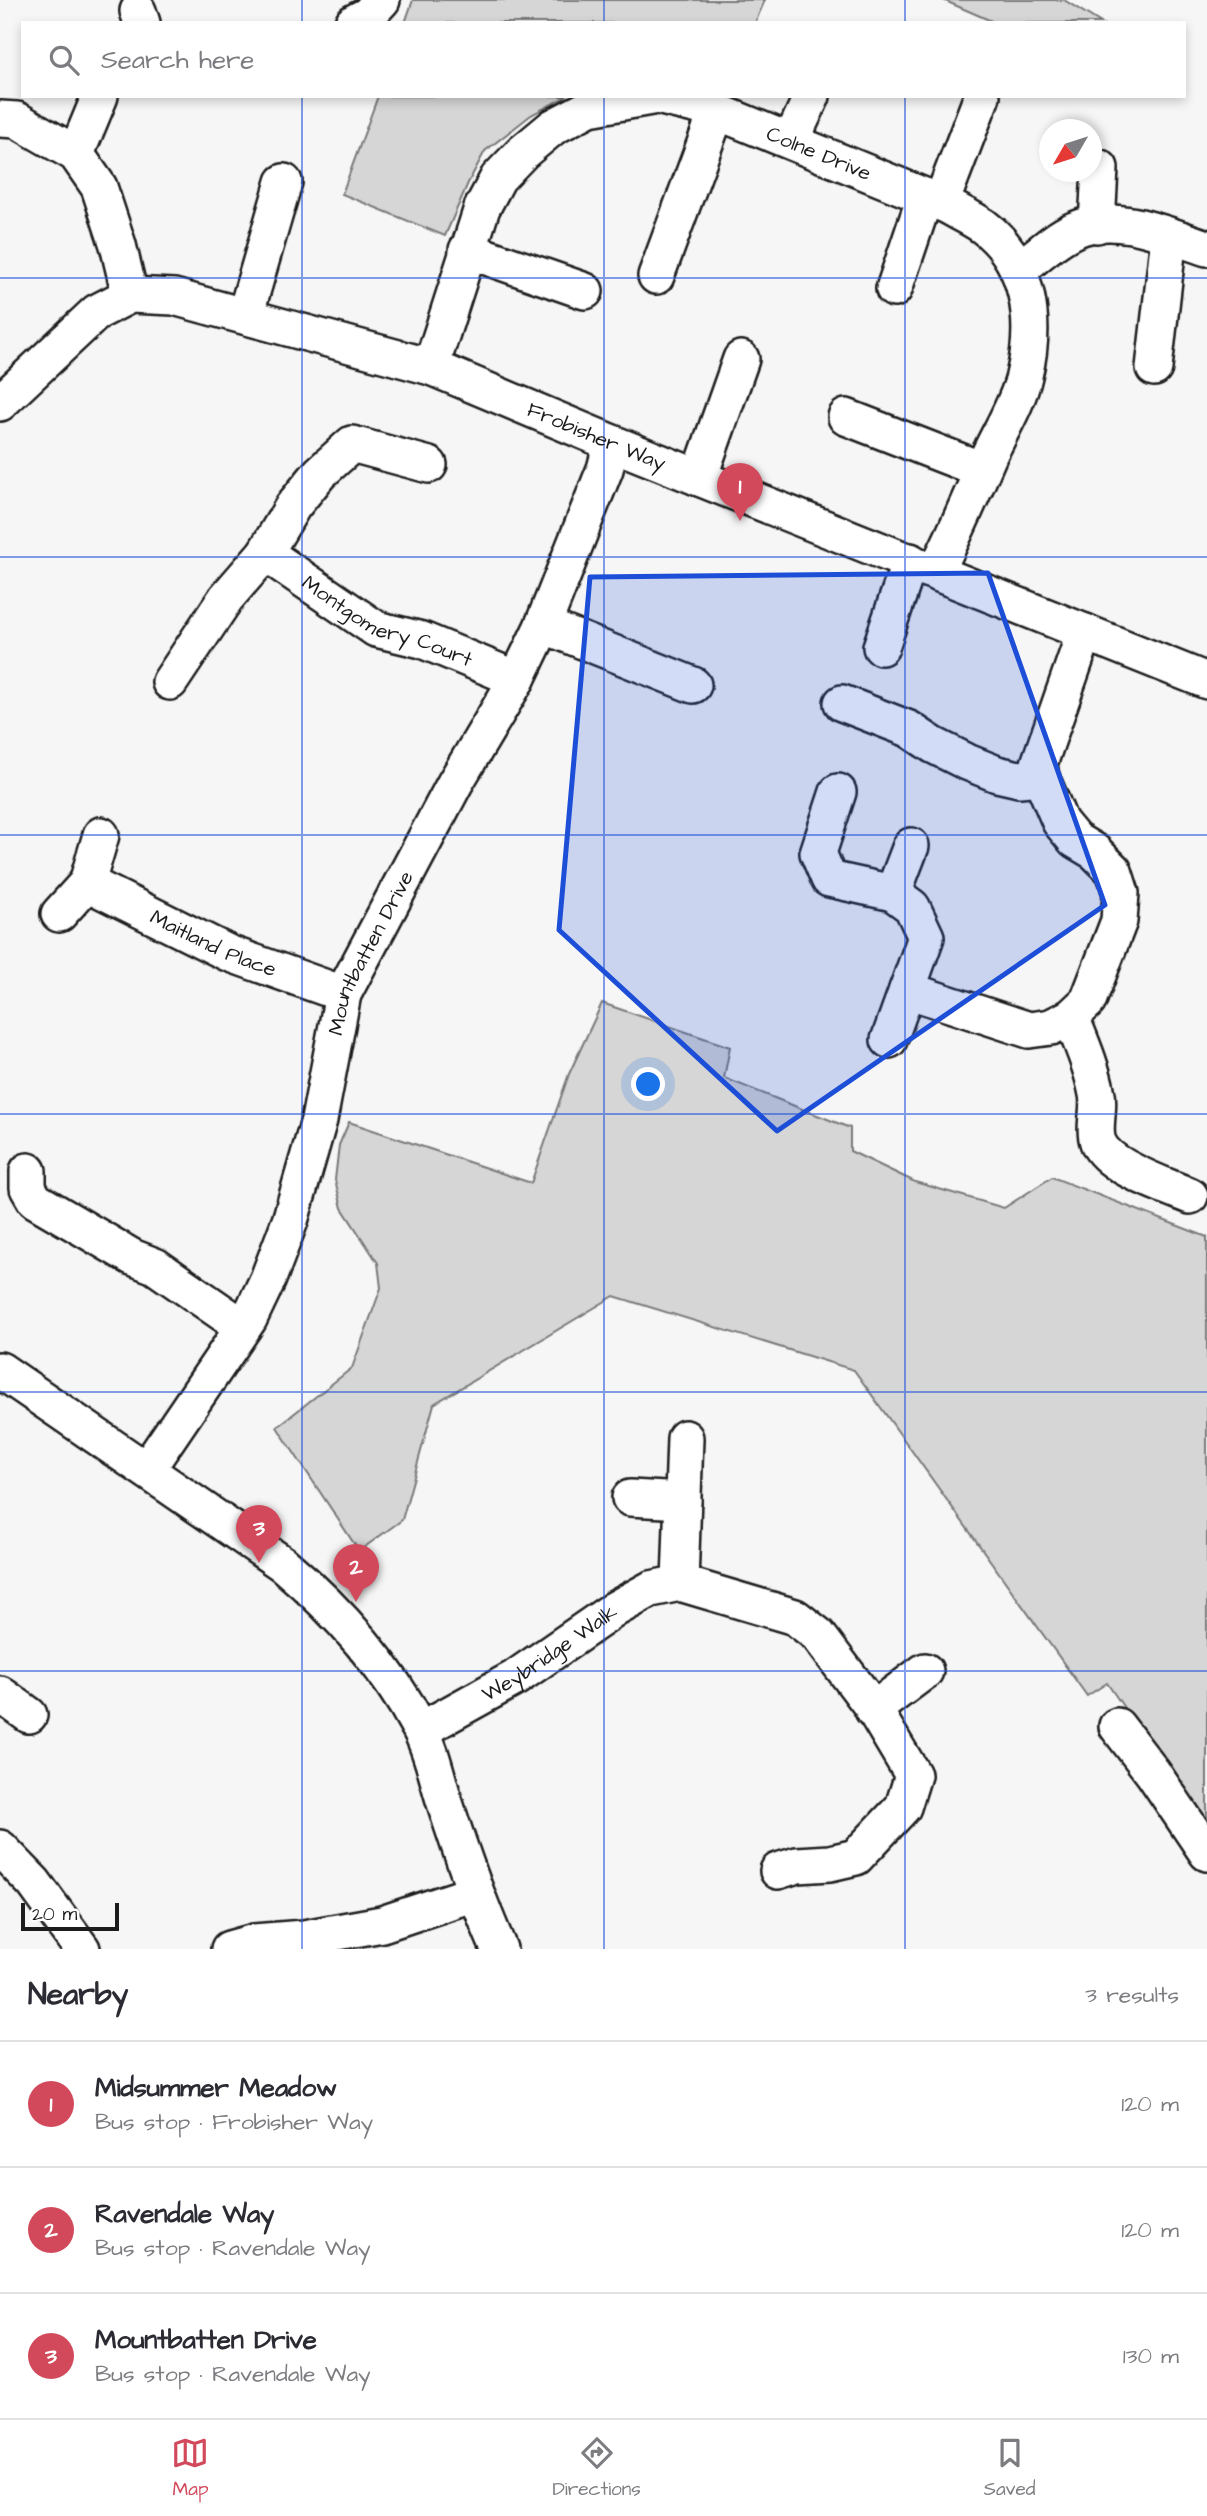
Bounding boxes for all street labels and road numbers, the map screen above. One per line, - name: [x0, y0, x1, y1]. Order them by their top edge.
- street label: Colne Drive: [762, 119, 876, 188]
- street label: Frobisher Way: [523, 395, 670, 480]
- street label: Montgomery Court: [296, 568, 477, 674]
- street label: Mountbatten Drive: [321, 866, 421, 1038]
- street label: Maitland Place: [145, 903, 280, 984]
- street label: Weybridge Walk: [477, 1598, 623, 1709]

